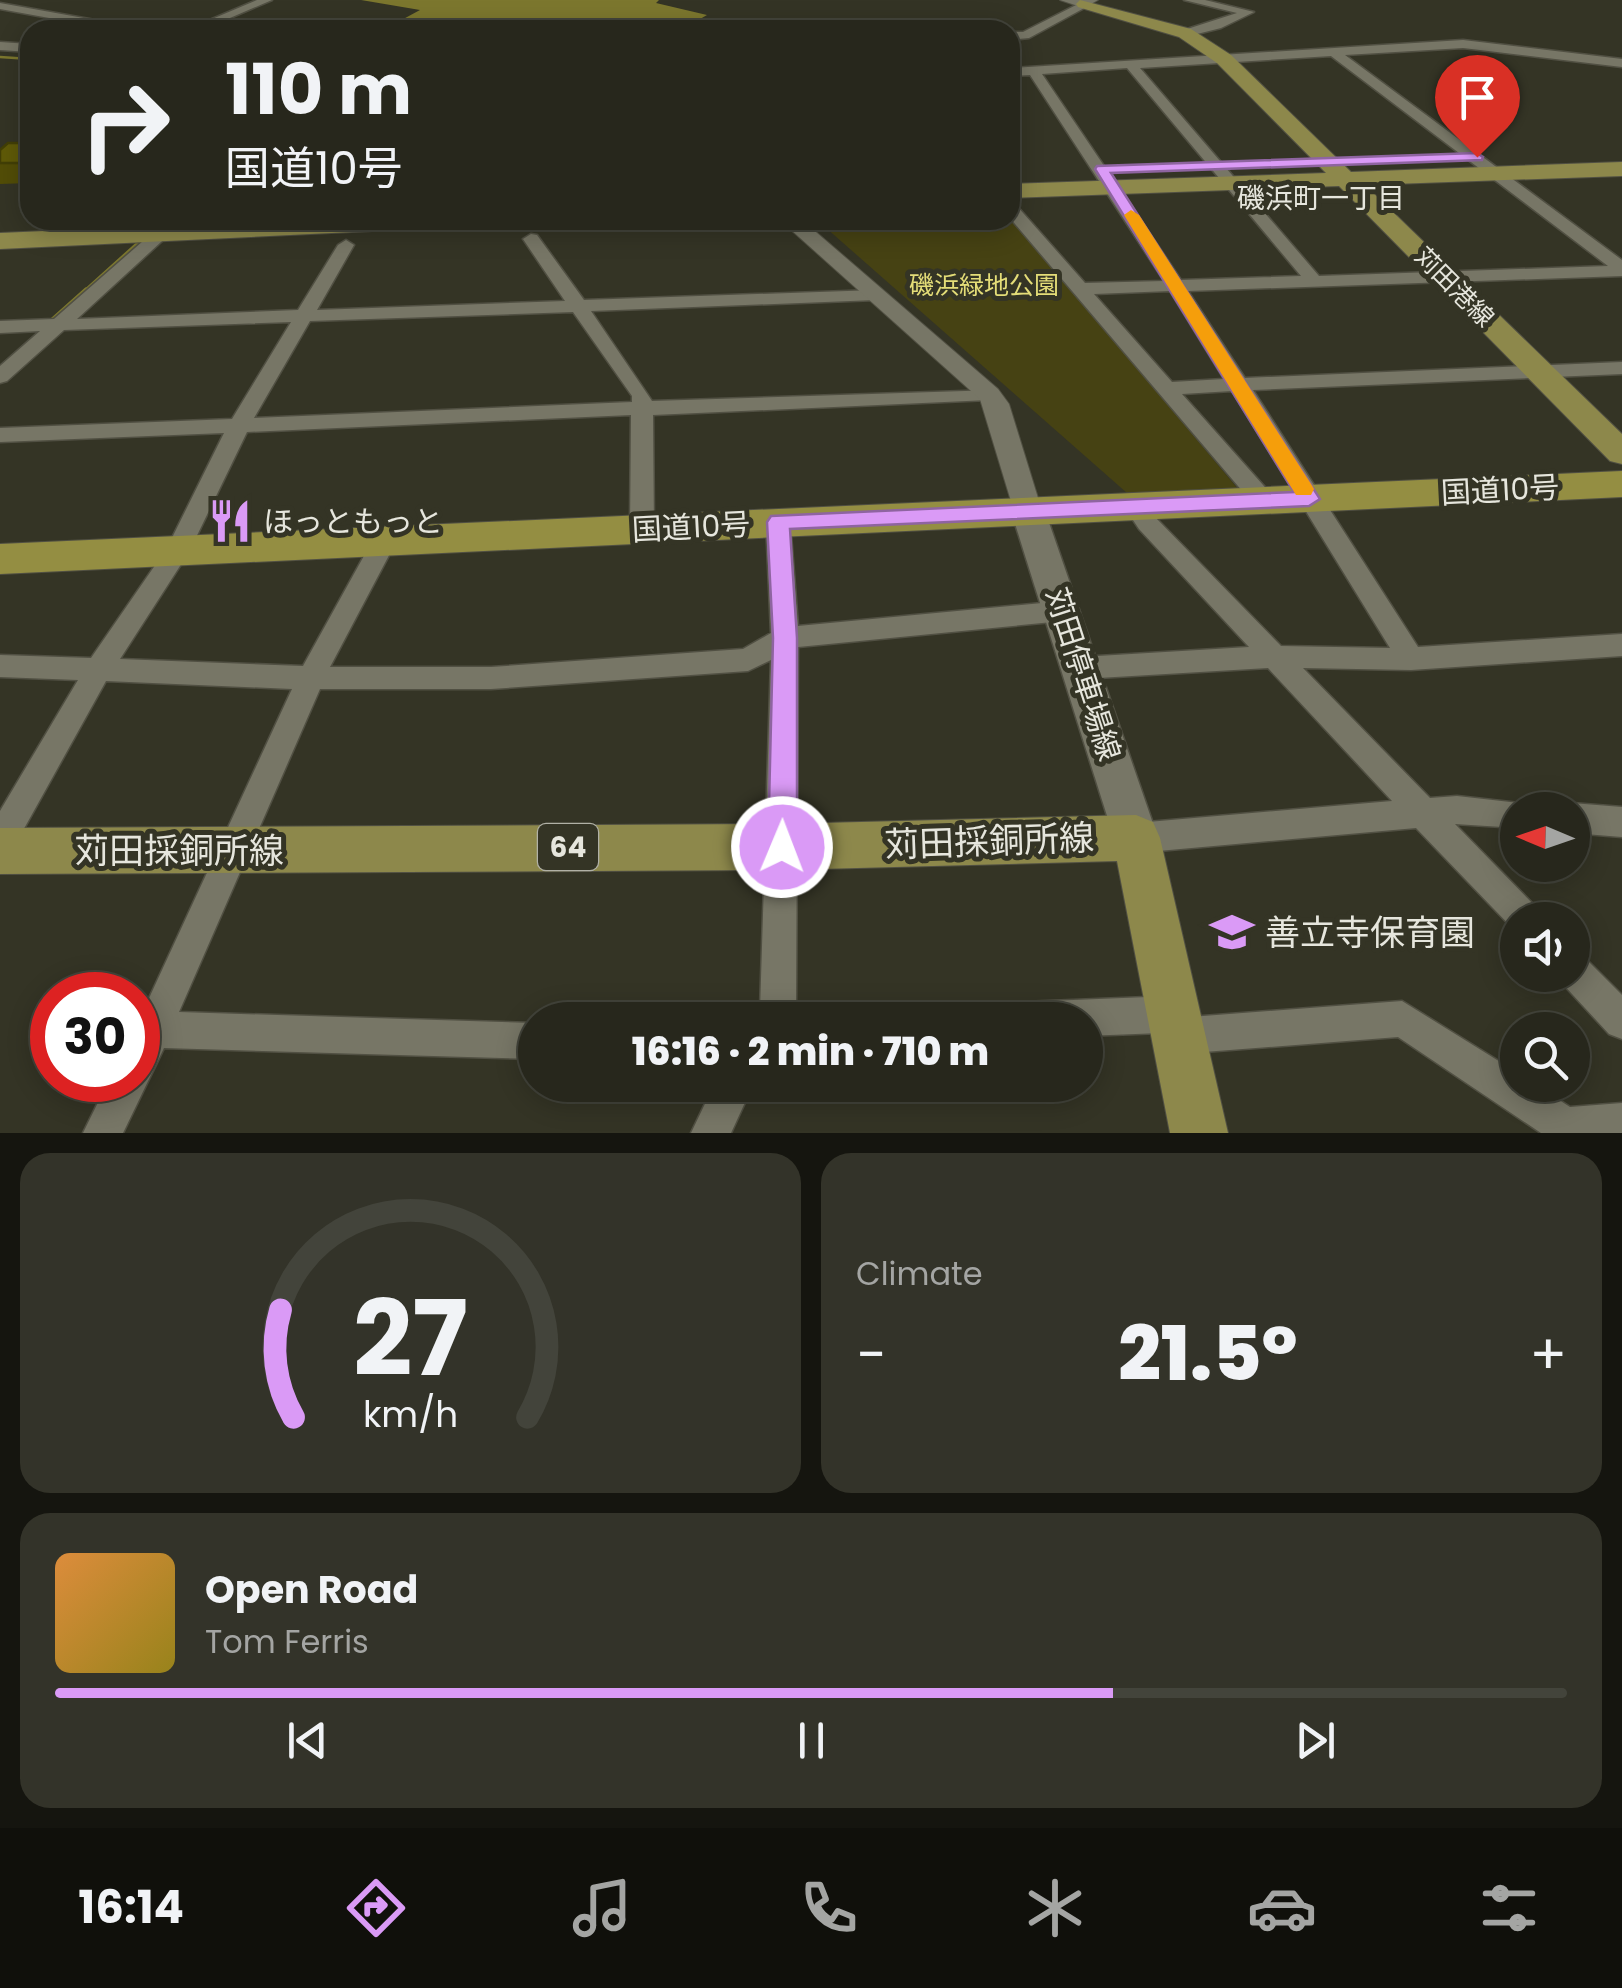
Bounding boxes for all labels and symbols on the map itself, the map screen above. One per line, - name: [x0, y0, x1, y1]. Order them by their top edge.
- pin: [1435, 55, 1520, 158]
- district label: 磯浜町一丁目: [1237, 179, 1405, 218]
- street label: 苅田港線: [1406, 239, 1502, 335]
- park label: 磯浜緑地公園: [909, 268, 1059, 303]
- street label: 国道10号: [1440, 465, 1560, 515]
- restaurant icon: ほっともっと: [206, 497, 254, 545]
- place label: ほっともっと: [263, 500, 443, 543]
- street label: 国道10号: [631, 502, 751, 552]
- street label: 苅田停車場線: [1035, 582, 1131, 766]
- north arrow: [1500, 792, 1590, 882]
- position arrow: [730, 795, 834, 899]
- street label: 苅田採銅所線: [883, 813, 1095, 869]
- road number: 64: [538, 824, 598, 870]
- street label: 苅田採銅所線: [74, 826, 284, 875]
- school or university icon: 善立寺保育園: [1208, 908, 1256, 956]
- place label: 善立寺保育園: [1265, 908, 1475, 957]
- speed limit sign: 30: [30, 972, 160, 1102]

